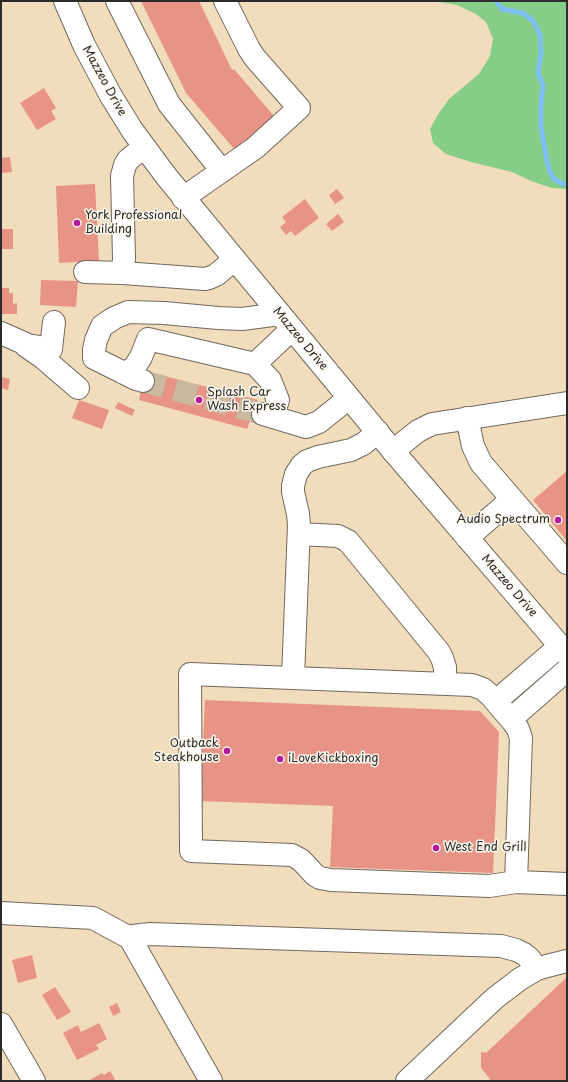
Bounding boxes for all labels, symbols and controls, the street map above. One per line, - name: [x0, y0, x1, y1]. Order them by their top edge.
- street label: Mazzeo Drive: [79, 43, 129, 119]
- place label: York Professional Building: [85, 209, 182, 237]
- marker: York Professional Building: [72, 218, 82, 228]
- street label: Mazzeo Drive: [269, 304, 331, 374]
- place label: Splash Car Wash Express: [207, 386, 286, 414]
- marker: Splash Car Wash Express: [194, 395, 204, 405]
- place label: Audio Spectrum: [457, 513, 550, 527]
- marker: Audio Spectrum: [553, 515, 563, 525]
- street label: Mazzeo Drive: [478, 552, 540, 620]
- place label: Outback Steakhouse: [154, 737, 219, 765]
- marker: Outback Steakhouse: [222, 746, 232, 756]
- place label: iLoveKickboxing: [288, 752, 378, 766]
- marker: iLoveKickboxing: [275, 754, 285, 764]
- place label: West End Grill: [444, 841, 527, 855]
- marker: West End Grill: [431, 843, 441, 853]

